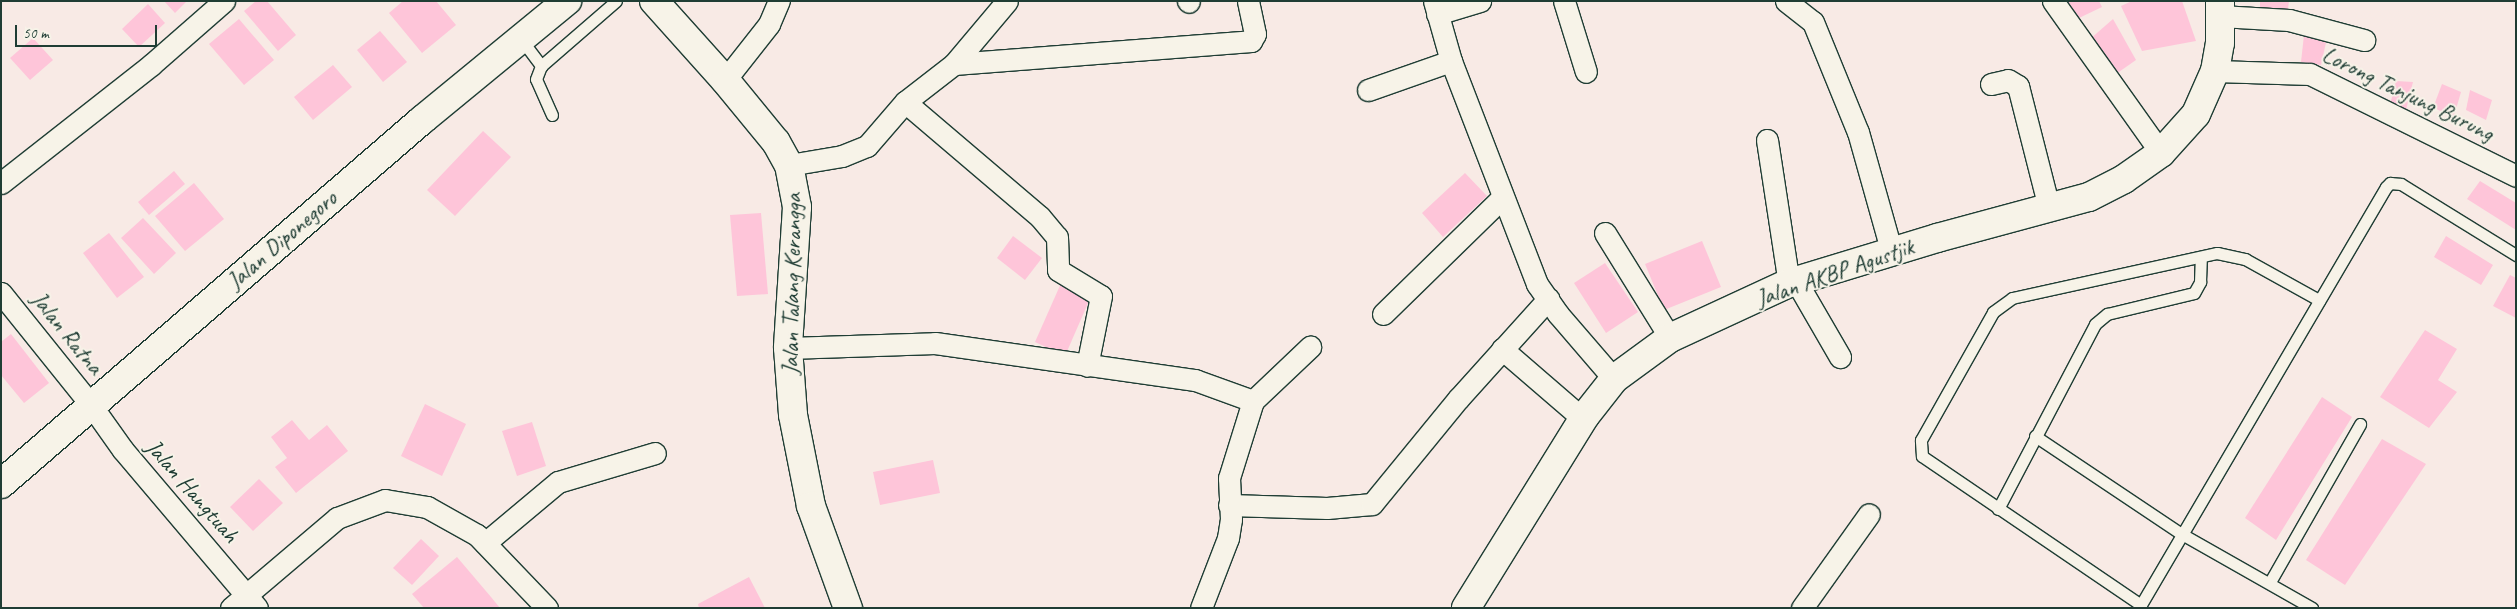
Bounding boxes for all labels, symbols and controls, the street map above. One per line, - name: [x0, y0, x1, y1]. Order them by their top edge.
- scale bar: [18, 15, 160, 47]
- text: 50 m: [23, 24, 49, 43]
- street label: Lorong Tanjung Burung: [2317, 40, 2499, 148]
- street label: Jalan Diponegoro: [221, 184, 343, 296]
- street label: Jalan Talang Kerangga: [776, 193, 808, 375]
- street label: Jalan AKBP Agustjik: [1752, 233, 1918, 313]
- street label: Jalan Ratna: [25, 285, 109, 381]
- street label: Jalan Hangtuah: [139, 433, 245, 549]

